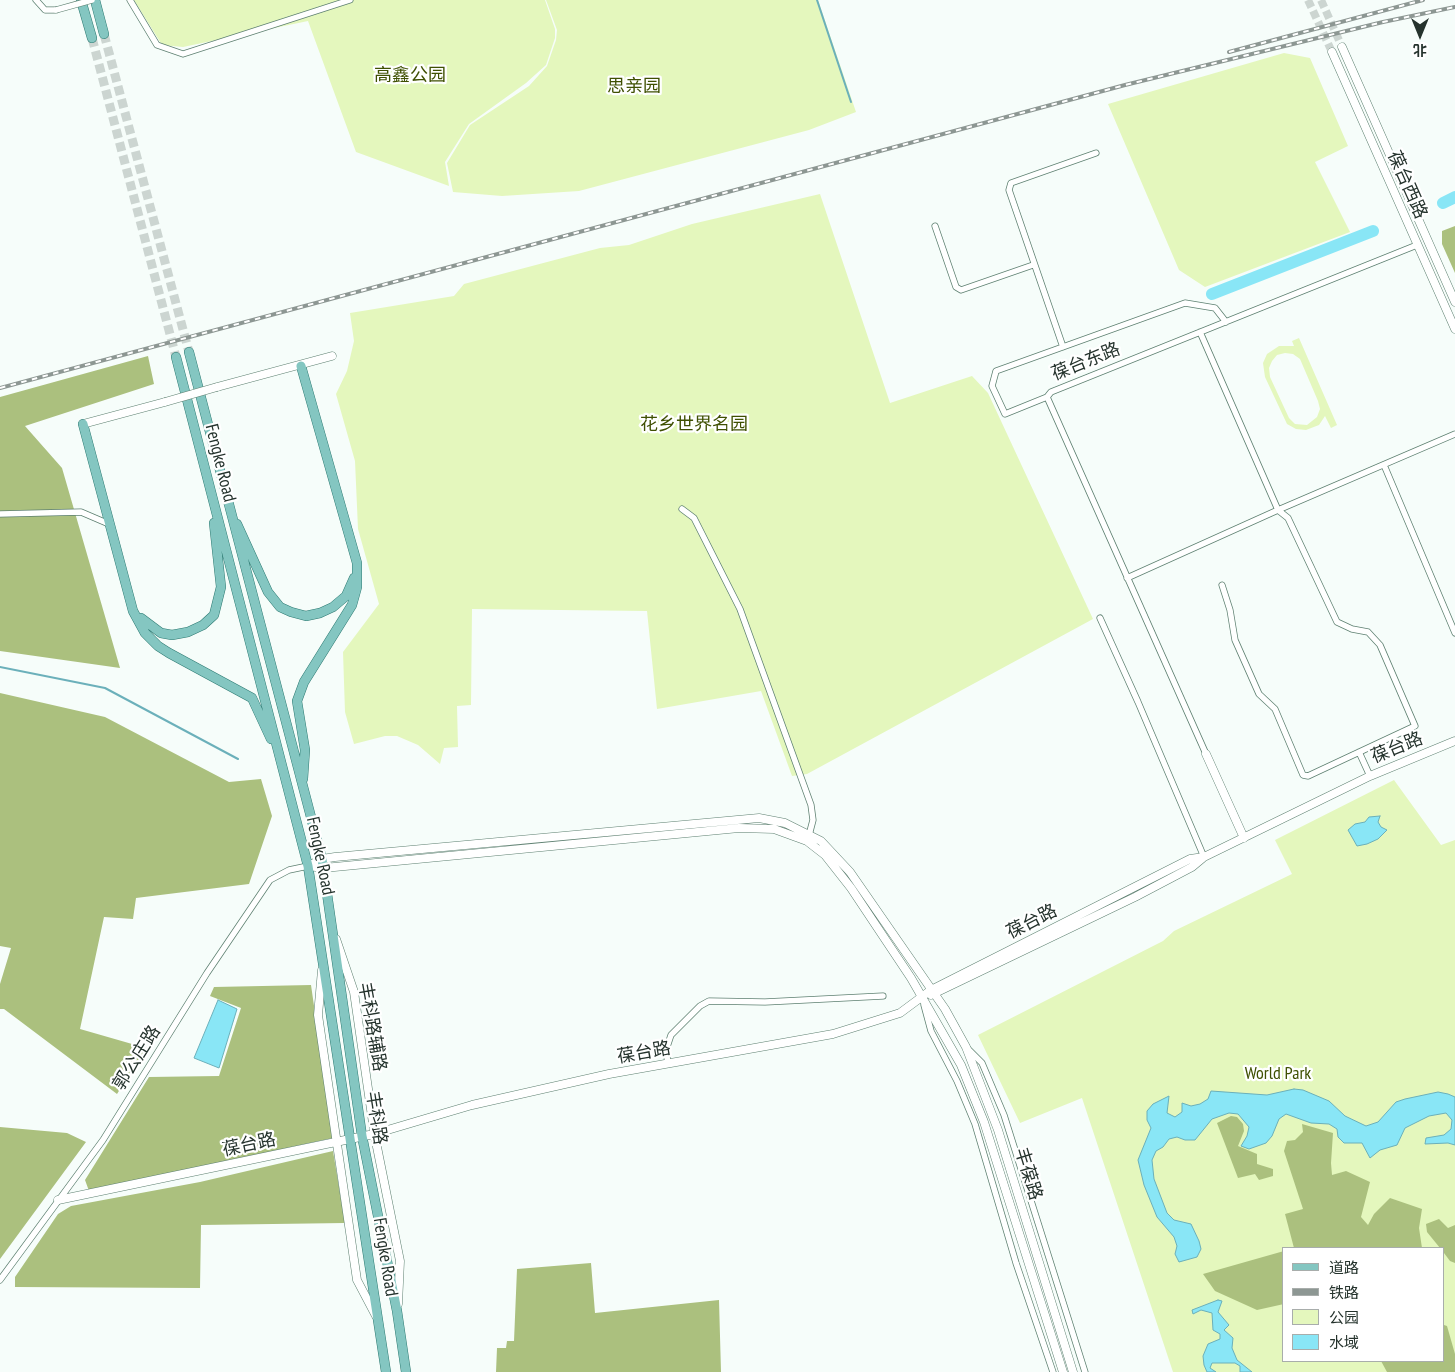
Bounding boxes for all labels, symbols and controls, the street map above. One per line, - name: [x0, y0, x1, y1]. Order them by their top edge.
- north arrow: [1395, 10, 1445, 60]
- text: 北: [1413, 41, 1427, 59]
- park label: 高鑫公园: [374, 65, 446, 87]
- park label: 思亲园: [607, 76, 661, 98]
- street label: 葆台西路: [1382, 148, 1432, 222]
- street label: 葆台东路: [1049, 339, 1123, 385]
- park label: 花乡世界名园: [640, 414, 748, 436]
- street label: Fengke Road: [200, 422, 240, 504]
- street label: 葆台路: [1368, 728, 1426, 768]
- street label: Fengke Road: [301, 815, 339, 897]
- street label: 葆台路: [1003, 900, 1061, 944]
- street label: 丰科路辅路: [354, 981, 390, 1073]
- street label: 郭公庄路: [109, 1022, 165, 1094]
- street label: 葆台路: [616, 1038, 672, 1068]
- park label: World Park: [1245, 1063, 1311, 1085]
- street label: 丰科路: [361, 1090, 391, 1146]
- street label: 葆台路: [220, 1129, 278, 1161]
- street label: 丰葆路: [1010, 1145, 1046, 1203]
- street label: Fengke Road: [368, 1216, 402, 1298]
- legend: [1282, 1247, 1445, 1362]
- text: 道路: [1329, 1258, 1359, 1277]
- text: 铁路: [1329, 1283, 1359, 1302]
- text: 公园: [1329, 1308, 1359, 1327]
- text: 水域: [1329, 1333, 1359, 1352]

